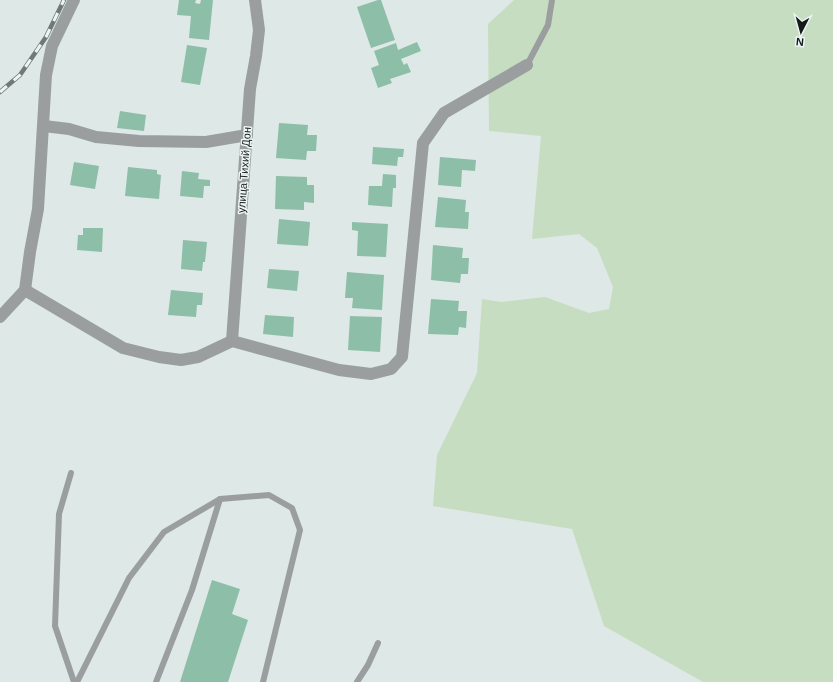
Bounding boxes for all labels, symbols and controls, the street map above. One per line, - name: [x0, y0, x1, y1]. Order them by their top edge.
- north arrow: [781, 12, 821, 52]
- text: N: [795, 36, 805, 48]
- street label: улица Тихий Дон: [235, 127, 253, 213]

